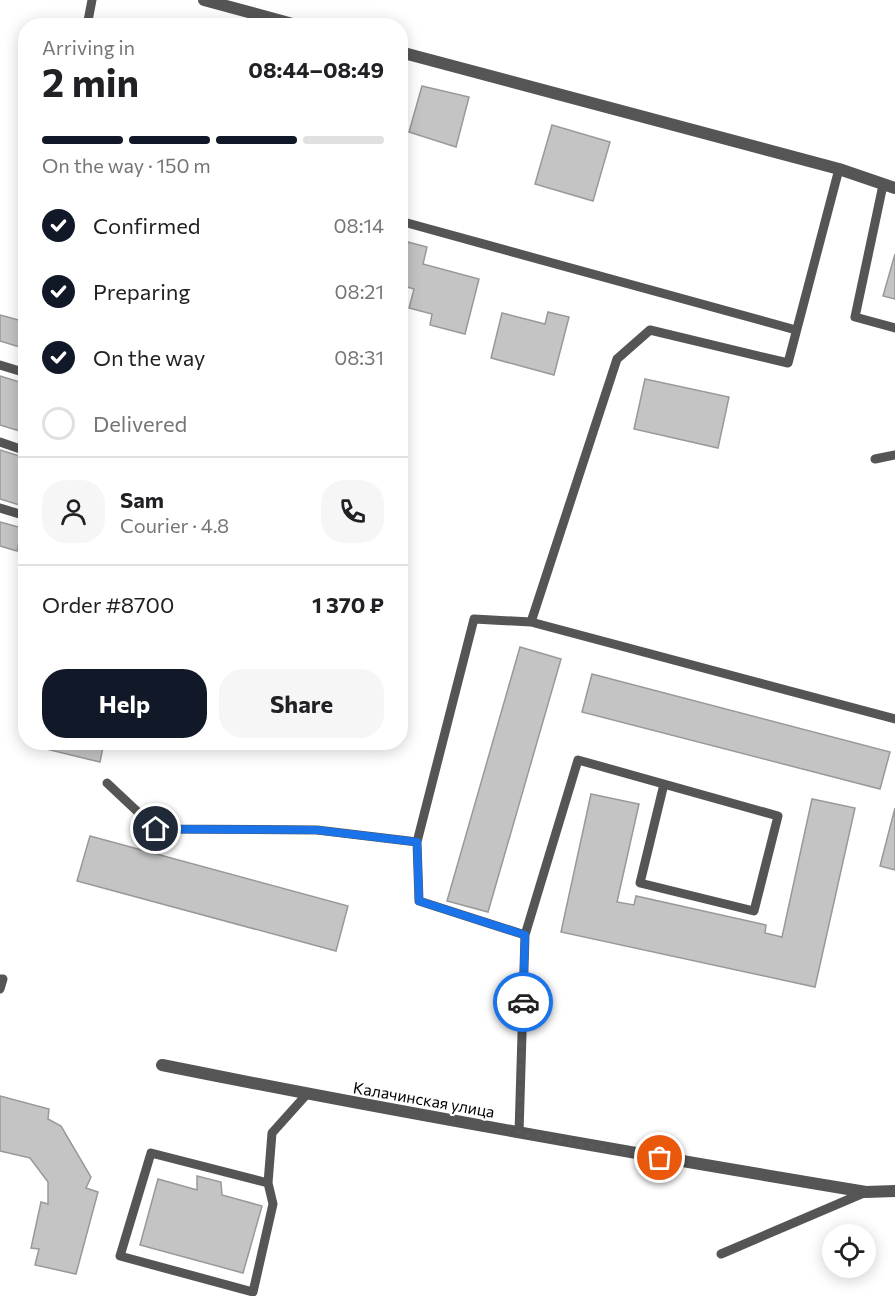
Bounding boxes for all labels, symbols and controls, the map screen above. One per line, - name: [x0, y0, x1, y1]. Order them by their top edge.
- text: Arriving in: [42, 35, 135, 59]
- text: 08:44–08:49: [248, 56, 384, 83]
- text: 2 min: [42, 57, 139, 105]
- text: On the way · 150 m: [42, 153, 211, 177]
- icon: check: [42, 209, 75, 242]
- text: Confirmed: [93, 212, 200, 239]
- text: 08:14: [334, 213, 384, 237]
- icon: check: [42, 275, 75, 308]
- text: Preparing: [93, 278, 190, 305]
- text: 08:21: [334, 279, 384, 303]
- icon: check: [42, 341, 75, 374]
- text: On the way: [93, 344, 205, 371]
- text: 08:31: [334, 345, 384, 369]
- text: Delivered: [93, 410, 187, 437]
- button: person: [42, 480, 105, 543]
- button: phone: [321, 480, 384, 543]
- text: Sam: [120, 486, 164, 513]
- text: Courier · 4.8: [120, 513, 229, 537]
- text: Order #8700: [42, 591, 174, 618]
- text: 1 370 ₽: [312, 591, 384, 618]
- button: Help: [42, 669, 207, 738]
- button: Share: [219, 669, 384, 738]
- pin: [130, 803, 181, 854]
- icon: home: [139, 812, 172, 845]
- courier: [493, 972, 553, 1032]
- icon: car: [507, 986, 540, 1019]
- street label: Калачинская улица: [352, 1077, 496, 1121]
- pin: [634, 1132, 685, 1183]
- icon: bag: [643, 1141, 676, 1174]
- map controls: [822, 1224, 876, 1278]
- button: locate: [822, 1224, 876, 1278]

